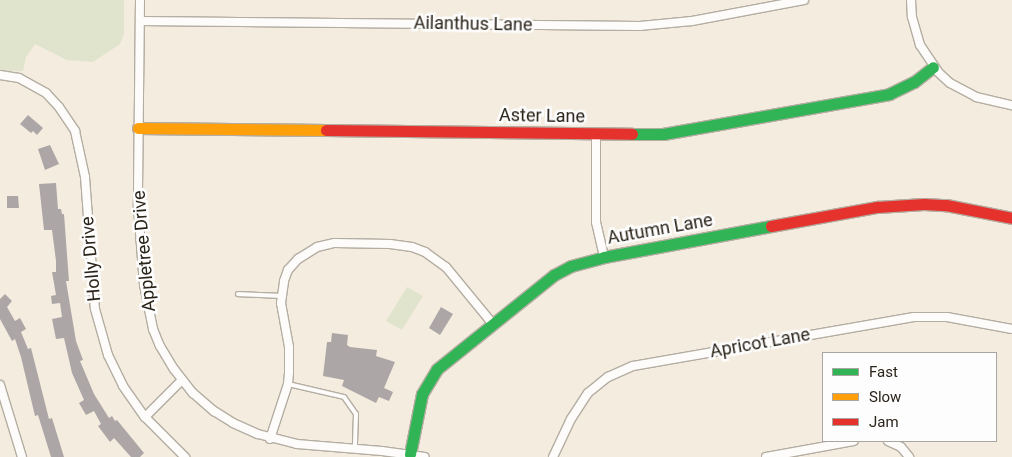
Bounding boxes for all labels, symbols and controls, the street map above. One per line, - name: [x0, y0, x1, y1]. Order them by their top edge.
- street label: Ailanthus Lane: [413, 12, 533, 36]
- street label: Aster Lane: [499, 104, 585, 128]
- street label: Appletree Drive: [128, 189, 160, 313]
- street label: Autumn Lane: [606, 209, 714, 249]
- street label: Holly Drive: [77, 216, 105, 302]
- street label: Apricot Lane: [708, 324, 812, 362]
- legend: [822, 352, 997, 442]
- text: Fast: [869, 363, 898, 381]
- text: Slow: [869, 388, 901, 406]
- text: Jam: [869, 413, 899, 431]

